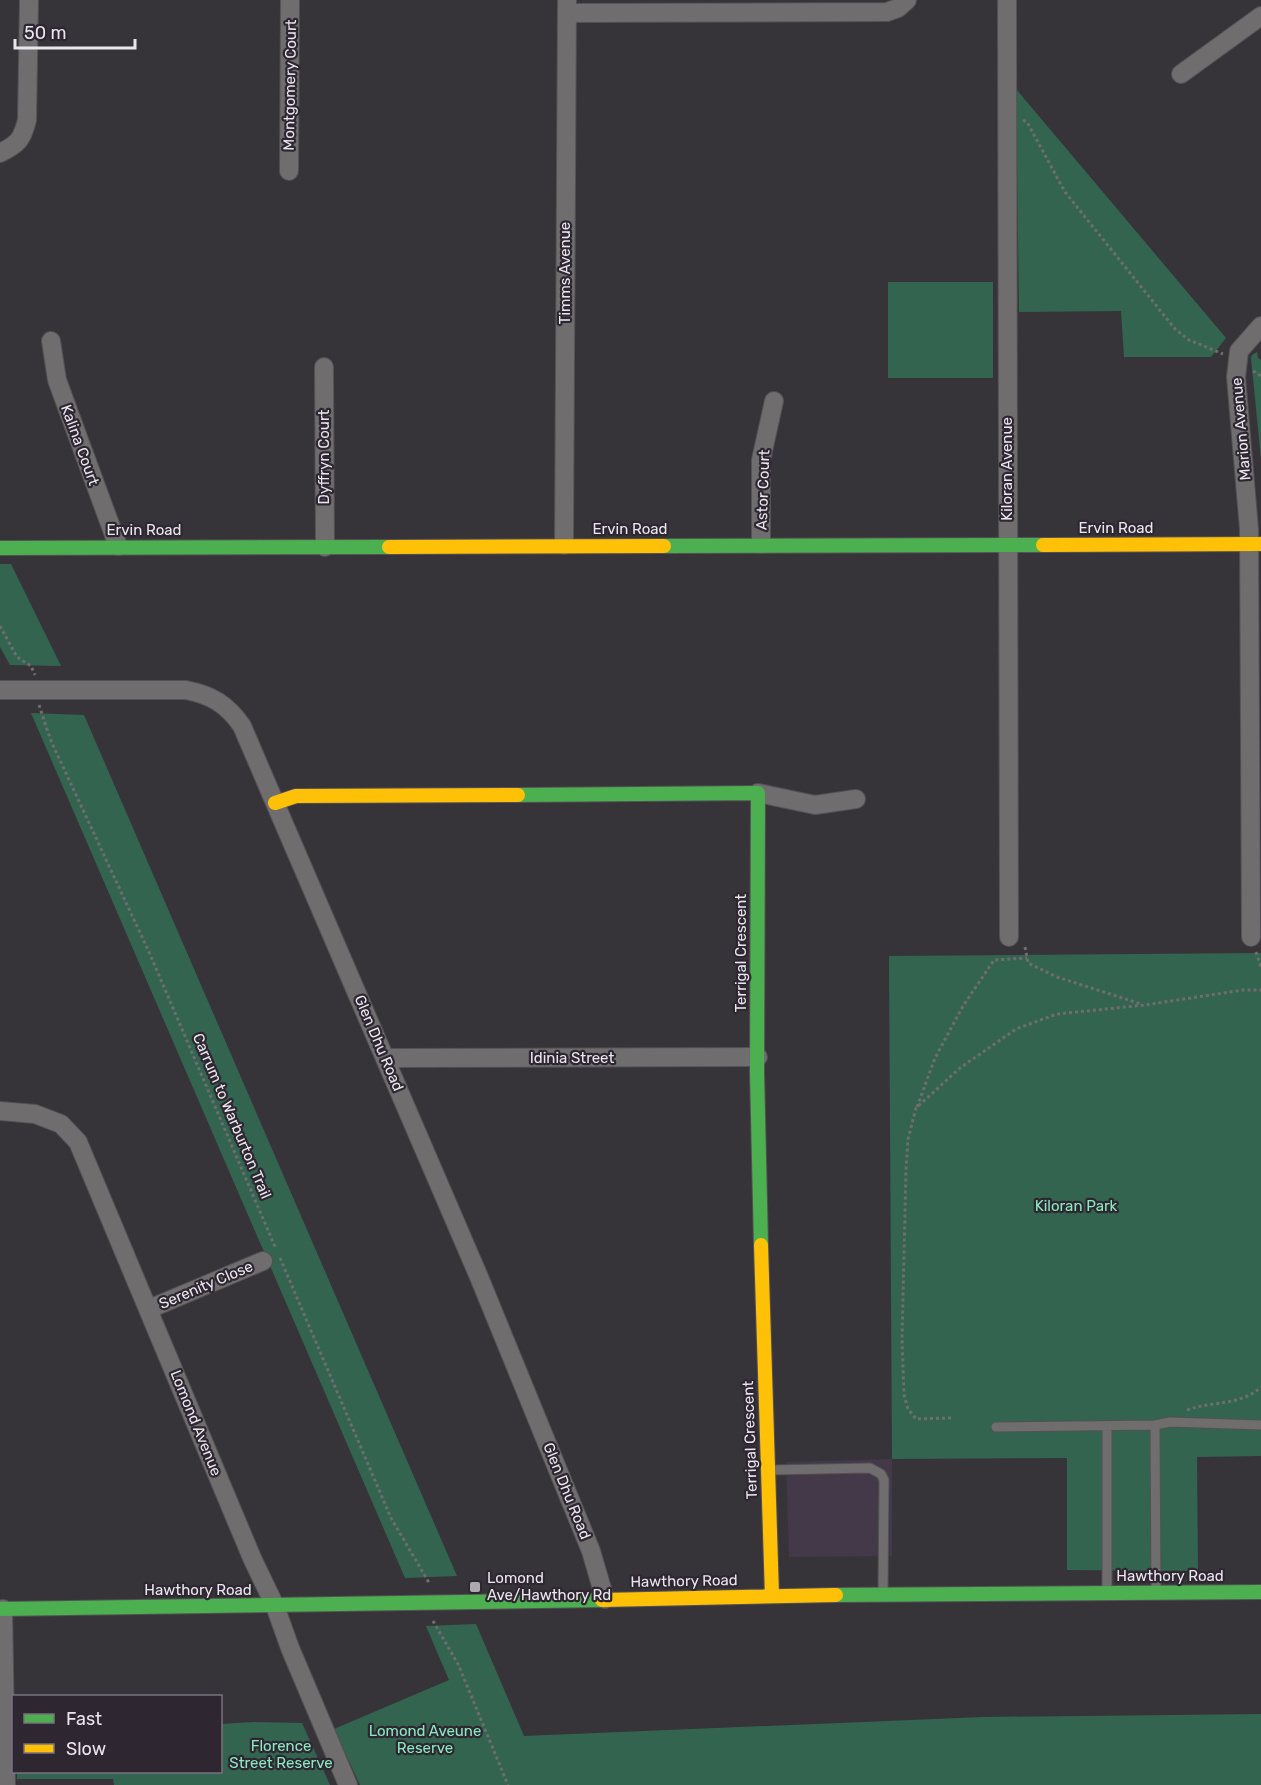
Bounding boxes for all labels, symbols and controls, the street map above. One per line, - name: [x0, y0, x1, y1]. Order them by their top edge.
- scale bar: [15, 12, 135, 50]
- street label: Montgomery Court: [280, 19, 300, 151]
- text: 50 m: [24, 22, 67, 44]
- street label: Timms Avenue: [556, 222, 574, 324]
- street label: Marion Avenue: [1228, 377, 1254, 481]
- street label: Kalina Court: [57, 402, 103, 488]
- street label: Dyffryn Court: [315, 409, 333, 504]
- street label: Kiloran Avenue: [998, 417, 1016, 521]
- street label: Astor Court: [753, 449, 773, 530]
- street label: Ervin Road: [1078, 519, 1154, 537]
- street label: Ervin Road: [592, 520, 668, 538]
- street label: Ervin Road: [106, 521, 182, 539]
- street label: Terrigal Crescent: [732, 894, 750, 1012]
- street label: Glen Dhu Road: [351, 992, 407, 1094]
- street label: Carrum to Warburton Trail: [189, 1031, 275, 1201]
- street label: Idinia Street: [530, 1049, 614, 1067]
- park label: Kiloran Park: [1035, 1197, 1118, 1215]
- street label: Serenity Close: [156, 1257, 256, 1313]
- street label: Lomond Avenue: [167, 1367, 225, 1479]
- street label: Terrigal Crescent: [739, 1380, 761, 1499]
- street label: Glen Dhu Road: [539, 1440, 595, 1542]
- street label: Hawthory Road: [1116, 1567, 1224, 1585]
- place label: Lomond Ave/Hawthory Rd: [487, 1569, 611, 1604]
- street label: Hawthory Road: [630, 1571, 738, 1591]
- marker: Lomond Ave/Hawthory Rd: [468, 1580, 482, 1594]
- street label: Hawthory Road: [144, 1581, 252, 1599]
- legend: [12, 1695, 222, 1773]
- text: Fast: [66, 1708, 102, 1730]
- park label: Lomond Aveune Reserve: [369, 1722, 481, 1757]
- park label: Florence Street Reserve: [229, 1737, 333, 1772]
- text: Slow: [66, 1738, 106, 1760]

